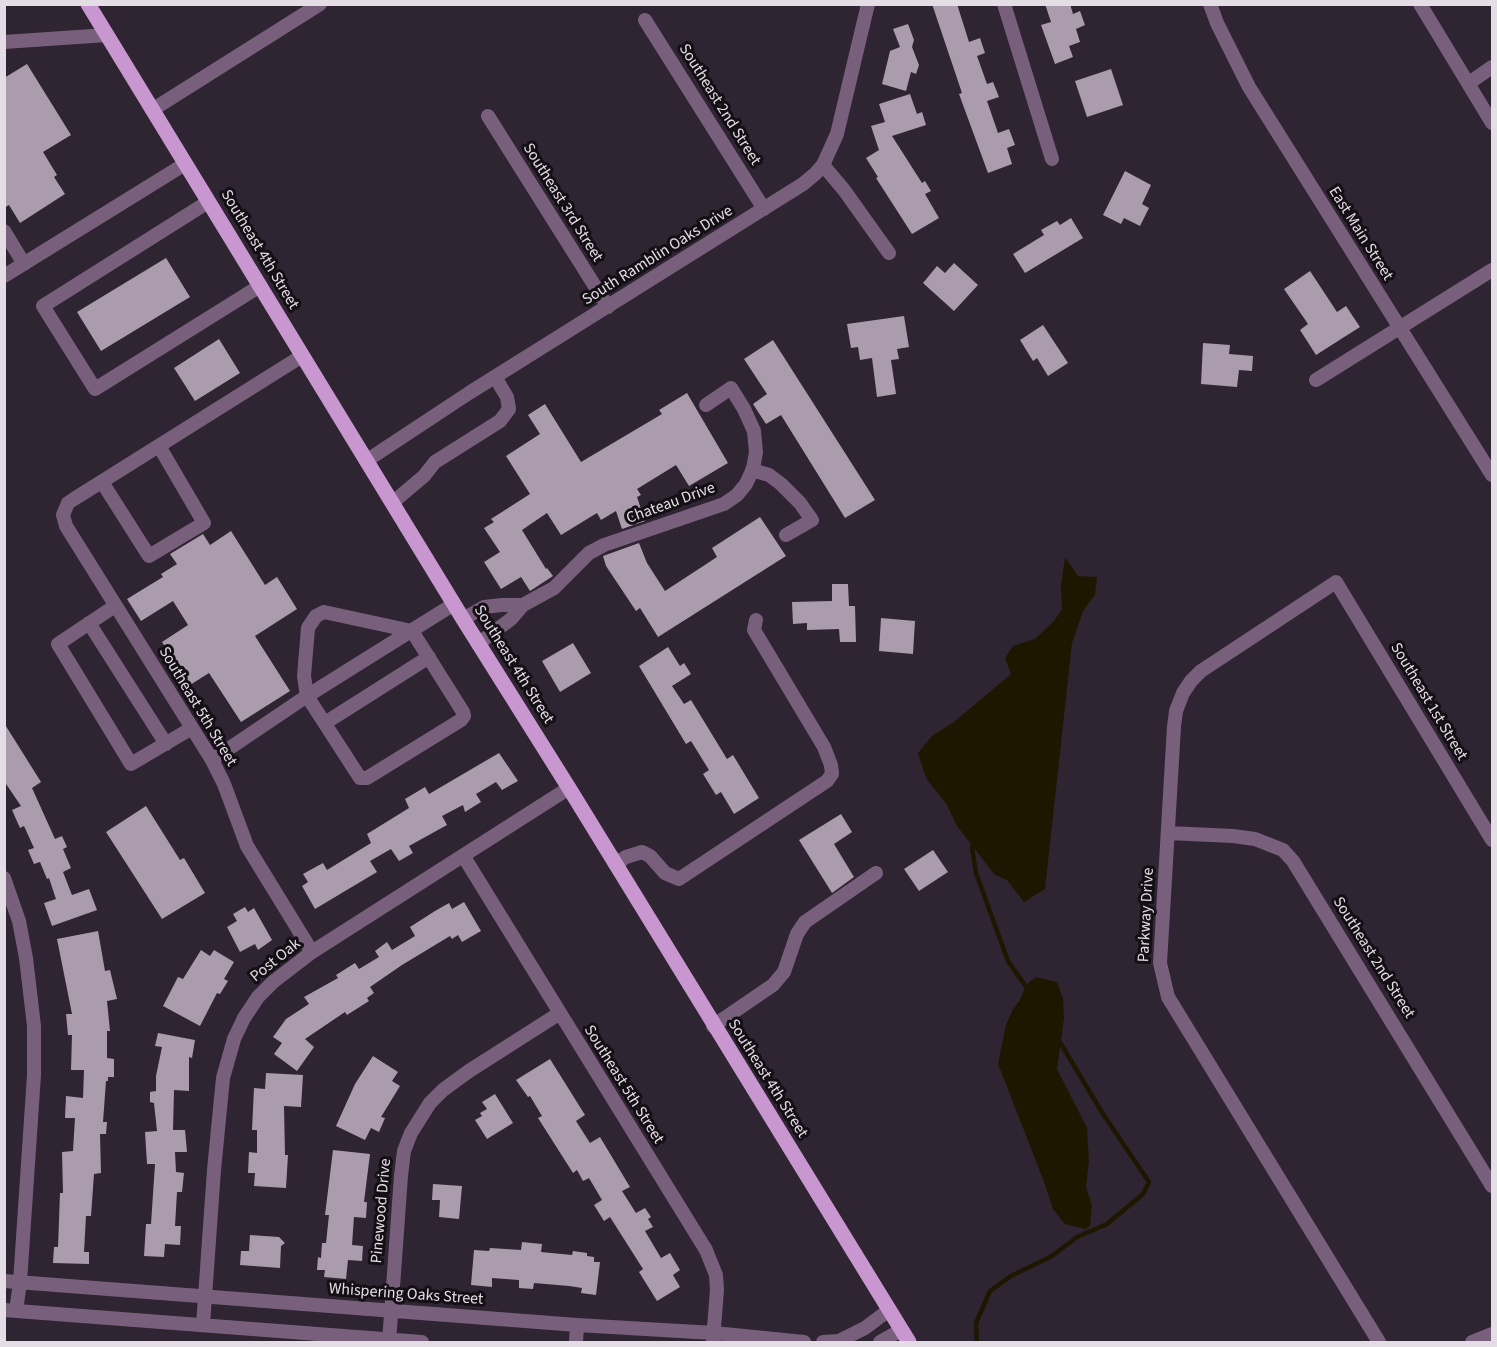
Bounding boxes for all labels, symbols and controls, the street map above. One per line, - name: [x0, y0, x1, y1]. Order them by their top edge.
- street label: Southeast 2nd Street: [674, 41, 764, 169]
- street label: Southeast 3rd Street: [518, 140, 606, 266]
- street label: East Main Street: [1323, 183, 1397, 285]
- street label: Southeast 4th Street: [216, 187, 302, 313]
- street label: South Ramblin Oaks Drive: [579, 202, 737, 310]
- street label: Chateau Drive: [624, 479, 718, 529]
- street label: Southeast 4th Street: [469, 602, 557, 728]
- street label: Southeast 1st Street: [1385, 640, 1471, 764]
- street label: Southeast 5th Street: [154, 644, 240, 770]
- street label: Parkway Drive: [1135, 867, 1159, 963]
- street label: Southeast 2nd Street: [1328, 894, 1418, 1022]
- street label: Post Oak: [247, 935, 305, 987]
- street label: Southeast 4th Street: [723, 1016, 811, 1142]
- street label: Southeast 5th Street: [579, 1022, 667, 1148]
- street label: Pinewood Drive: [368, 1158, 396, 1264]
- street label: Whispering Oaks Street: [328, 1280, 484, 1310]

